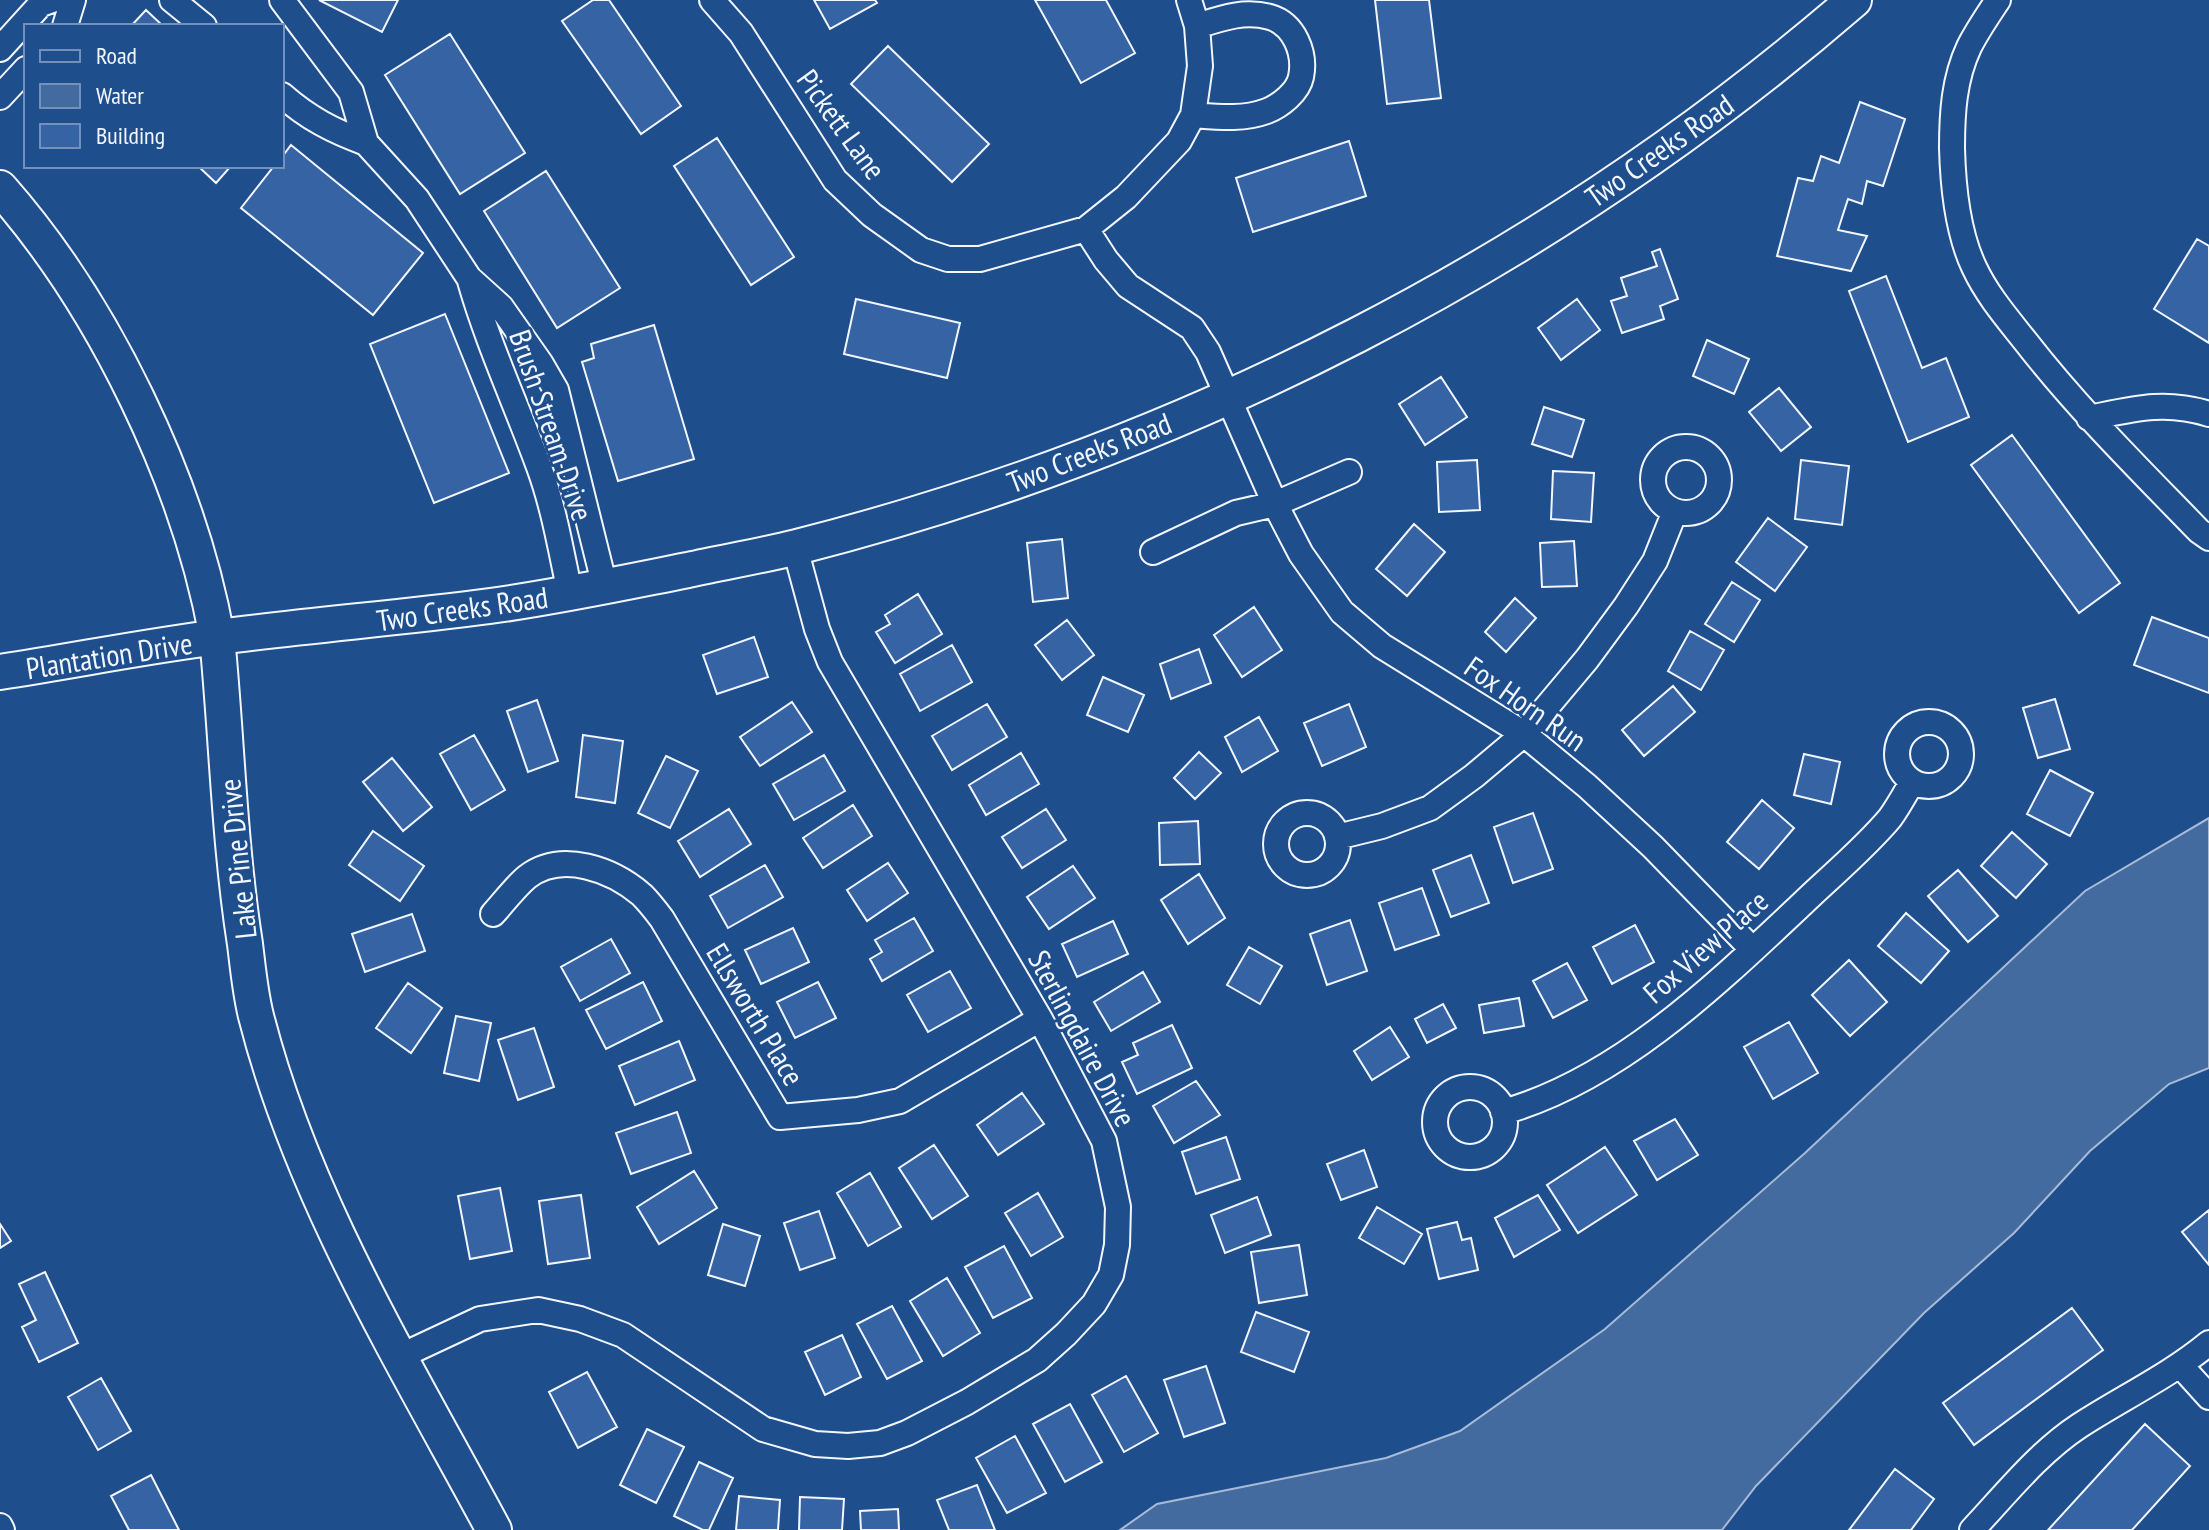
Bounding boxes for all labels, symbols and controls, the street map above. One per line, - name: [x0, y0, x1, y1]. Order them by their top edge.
- legend: [24, 24, 284, 168]
- text: Road: [96, 40, 137, 71]
- street label: Pickett Lane: [789, 61, 895, 187]
- text: Water: [96, 80, 144, 111]
- street label: Two Creeks Road: [1577, 85, 1741, 215]
- text: Building: [96, 120, 165, 151]
- street label: Brush Stream Drive: [501, 324, 603, 526]
- street label: Two Creeks Road: [1001, 403, 1177, 501]
- street label: Two Creeks Road: [374, 577, 550, 639]
- street label: Plantation Drive: [23, 623, 195, 687]
- street label: Fox Horn Run: [1457, 647, 1595, 759]
- street label: Lake Pine Drive: [209, 777, 265, 941]
- street label: Fox View Place: [1634, 881, 1776, 1011]
- street label: Ellsworth Place: [698, 936, 814, 1092]
- street label: Sterlingdaire Drive: [1020, 943, 1146, 1133]

